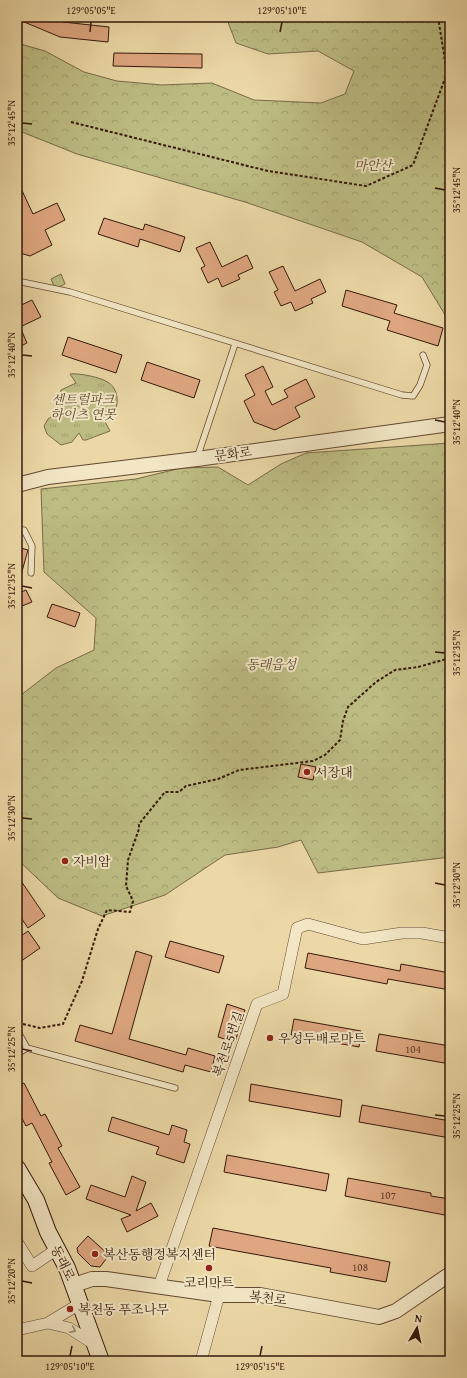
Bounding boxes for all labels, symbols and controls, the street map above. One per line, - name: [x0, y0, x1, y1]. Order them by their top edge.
- text: 129°05'05"E: [66, 3, 116, 18]
- text: 129°05'10"E: [257, 3, 307, 18]
- text: 35°12'45"N: [4, 100, 19, 146]
- park label: 마안산: [354, 156, 394, 175]
- text: 35°12'45"N: [449, 167, 464, 213]
- text: 35°12'40"N: [4, 332, 19, 378]
- park label: 센트럴파크 하이츠 연못: [50, 390, 117, 424]
- text: 35°12'40"N: [449, 399, 464, 445]
- street label: 문화로: [213, 442, 253, 466]
- text: 35°12'35"N: [4, 563, 19, 609]
- text: 35°12'35"N: [449, 630, 464, 676]
- park label: 동래읍성: [246, 655, 298, 674]
- place label: 서장대: [315, 763, 353, 782]
- marker: 서장대: [302, 767, 312, 777]
- text: 35°12'30"N: [4, 795, 19, 841]
- place label: 자비암: [73, 852, 111, 871]
- marker: 자비암: [60, 856, 70, 866]
- text: 35°12'30"N: [449, 862, 464, 908]
- street label: 복천로5번길: [208, 1008, 248, 1080]
- text: 35°12'25"N: [4, 1026, 19, 1072]
- place label: 우성두배로마트: [278, 1029, 366, 1048]
- marker: 우성두배로마트: [265, 1033, 275, 1043]
- house number: 104: [405, 1041, 421, 1057]
- text: 35°12'25"N: [449, 1093, 464, 1139]
- house number: 107: [380, 1187, 396, 1203]
- street label: 동래로: [46, 1242, 80, 1284]
- place label: 복산동행정복지센터: [103, 1245, 216, 1264]
- marker: 복산동행정복지센터: [90, 1249, 100, 1259]
- text: 35°12'20"N: [4, 1258, 19, 1304]
- house number: 108: [352, 1259, 368, 1275]
- marker: 코리마트: [204, 1263, 214, 1273]
- place label: 코리마트: [184, 1273, 235, 1292]
- street label: 복천로: [248, 1286, 288, 1310]
- place label: 복천동 푸조나무: [78, 1300, 169, 1319]
- marker: 복천동 푸조나무: [65, 1304, 75, 1314]
- north arrow: [397, 1308, 437, 1348]
- text: N: [414, 1310, 424, 1327]
- one-way arrow: [69, 1325, 76, 1333]
- text: 129°05'10"E: [45, 1359, 95, 1374]
- text: 129°05'15"E: [235, 1359, 285, 1374]

